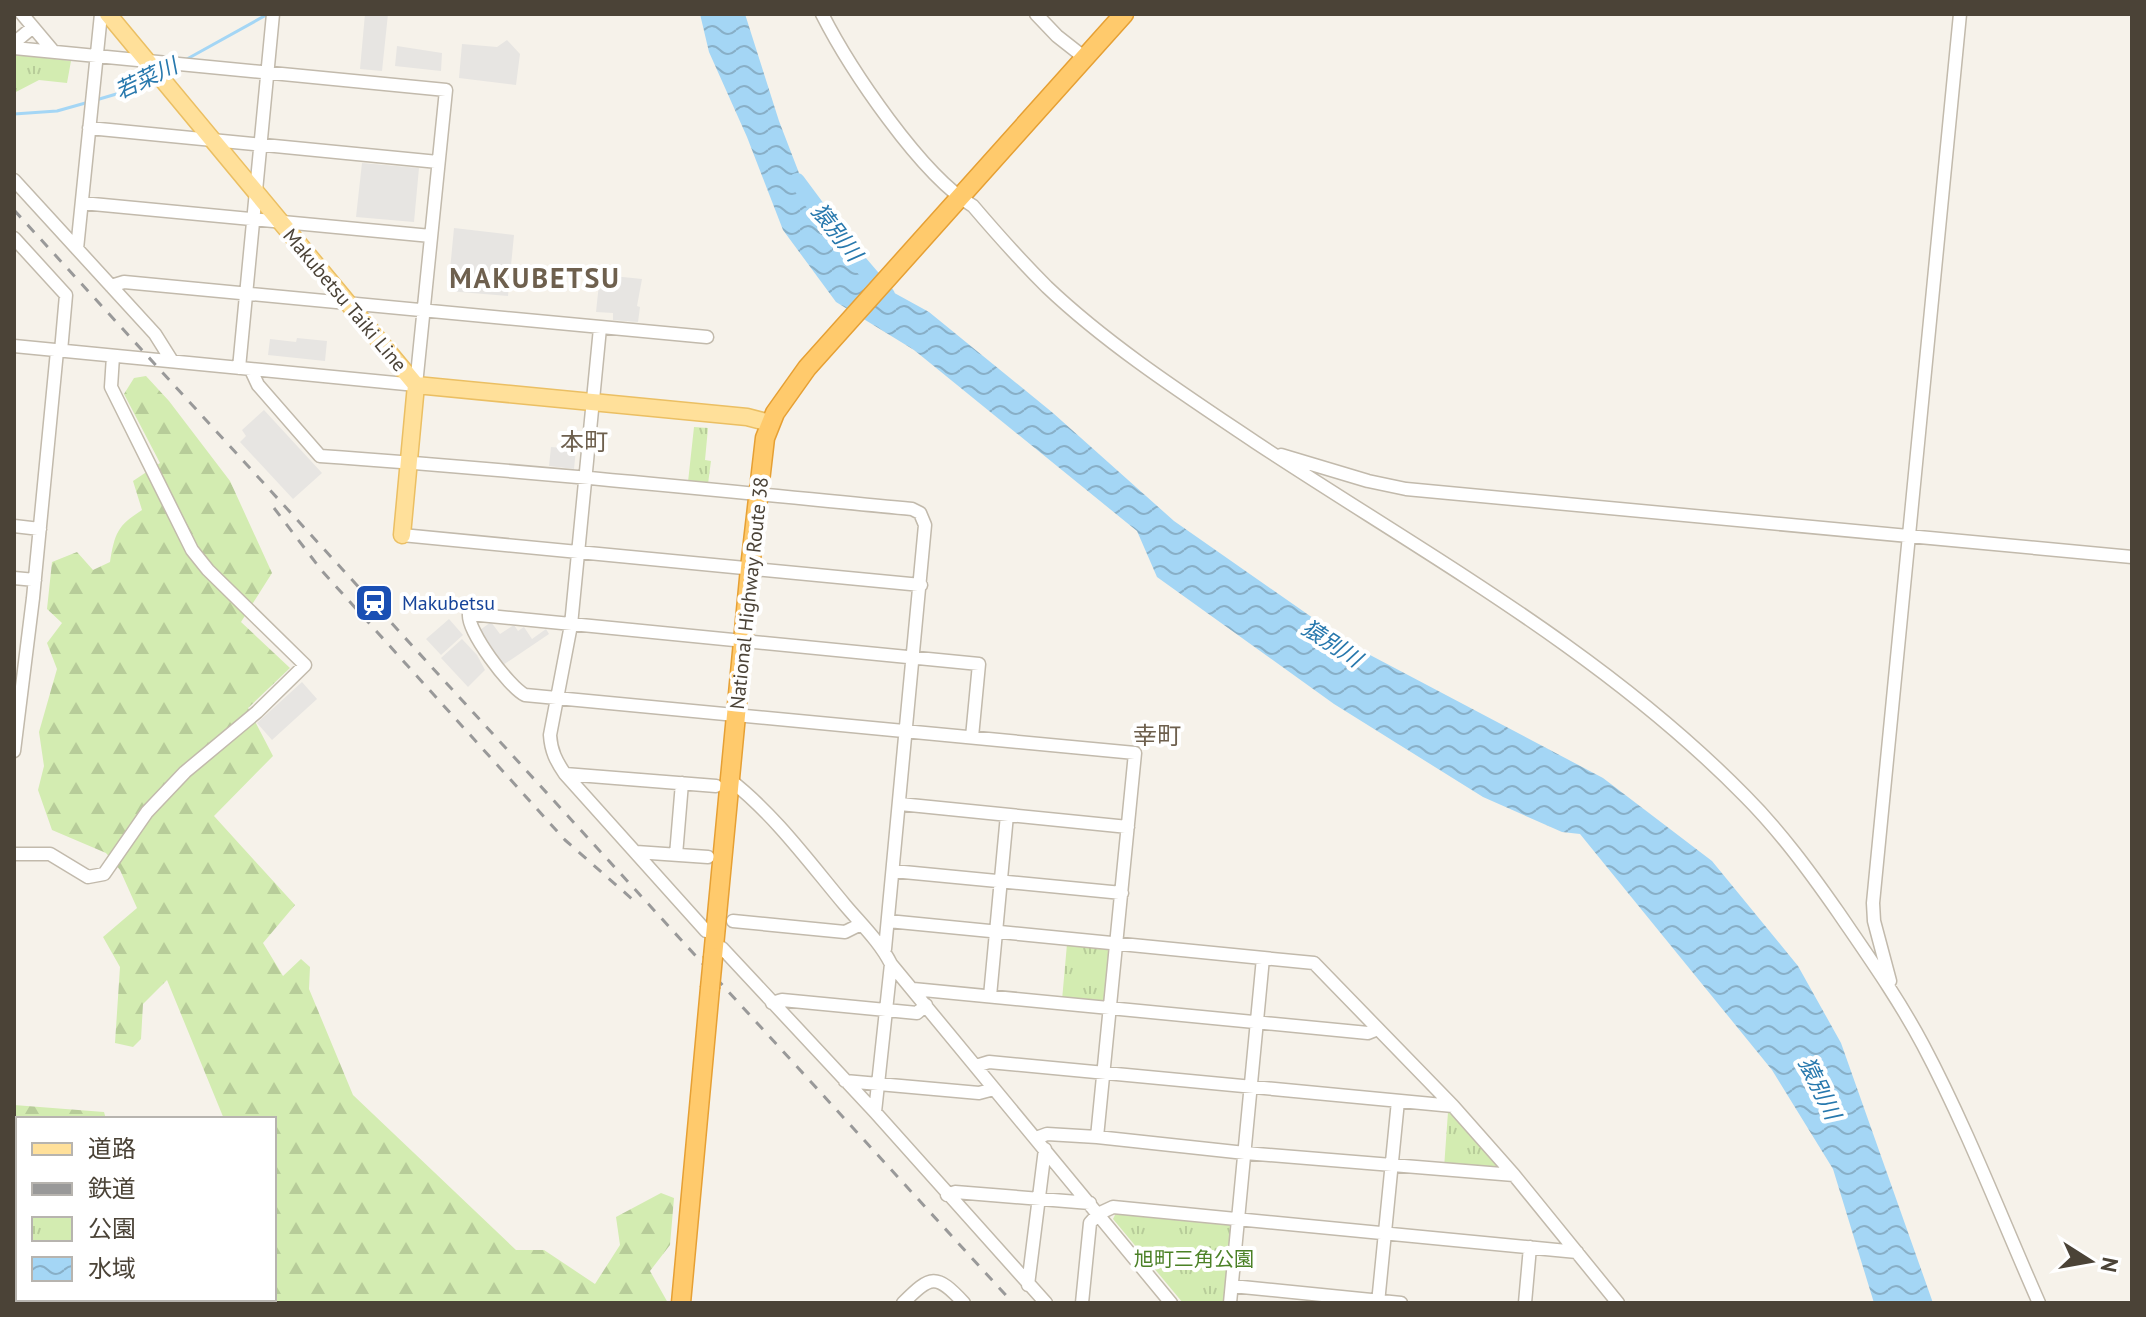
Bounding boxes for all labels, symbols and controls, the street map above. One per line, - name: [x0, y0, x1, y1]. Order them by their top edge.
- water label: 若菜川: [110, 51, 184, 105]
- water label: 猿別川: [806, 197, 870, 268]
- street label: Makubetsu Taiki Line: [277, 223, 413, 377]
- district label: MAKUBETSU: [449, 259, 621, 296]
- district label: 本町: [560, 426, 608, 457]
- street label: National Highway Route 38: [724, 475, 774, 711]
- station icon: Makubetsu: [353, 582, 395, 624]
- place label: Makubetsu: [402, 590, 495, 616]
- water label: 猿別川: [1297, 613, 1369, 674]
- district label: 幸町: [1133, 720, 1181, 751]
- water label: 猿別川: [1793, 1052, 1848, 1126]
- legend: [16, 1117, 276, 1301]
- text: 道路: [88, 1133, 136, 1164]
- text: 鉄道: [88, 1173, 136, 1204]
- text: 公園: [88, 1213, 136, 1244]
- north arrow: [2050, 1221, 2130, 1301]
- park label: 旭町三角公園: [1134, 1246, 1254, 1272]
- text: 水域: [88, 1253, 136, 1284]
- text: N: [2095, 1255, 2125, 1275]

